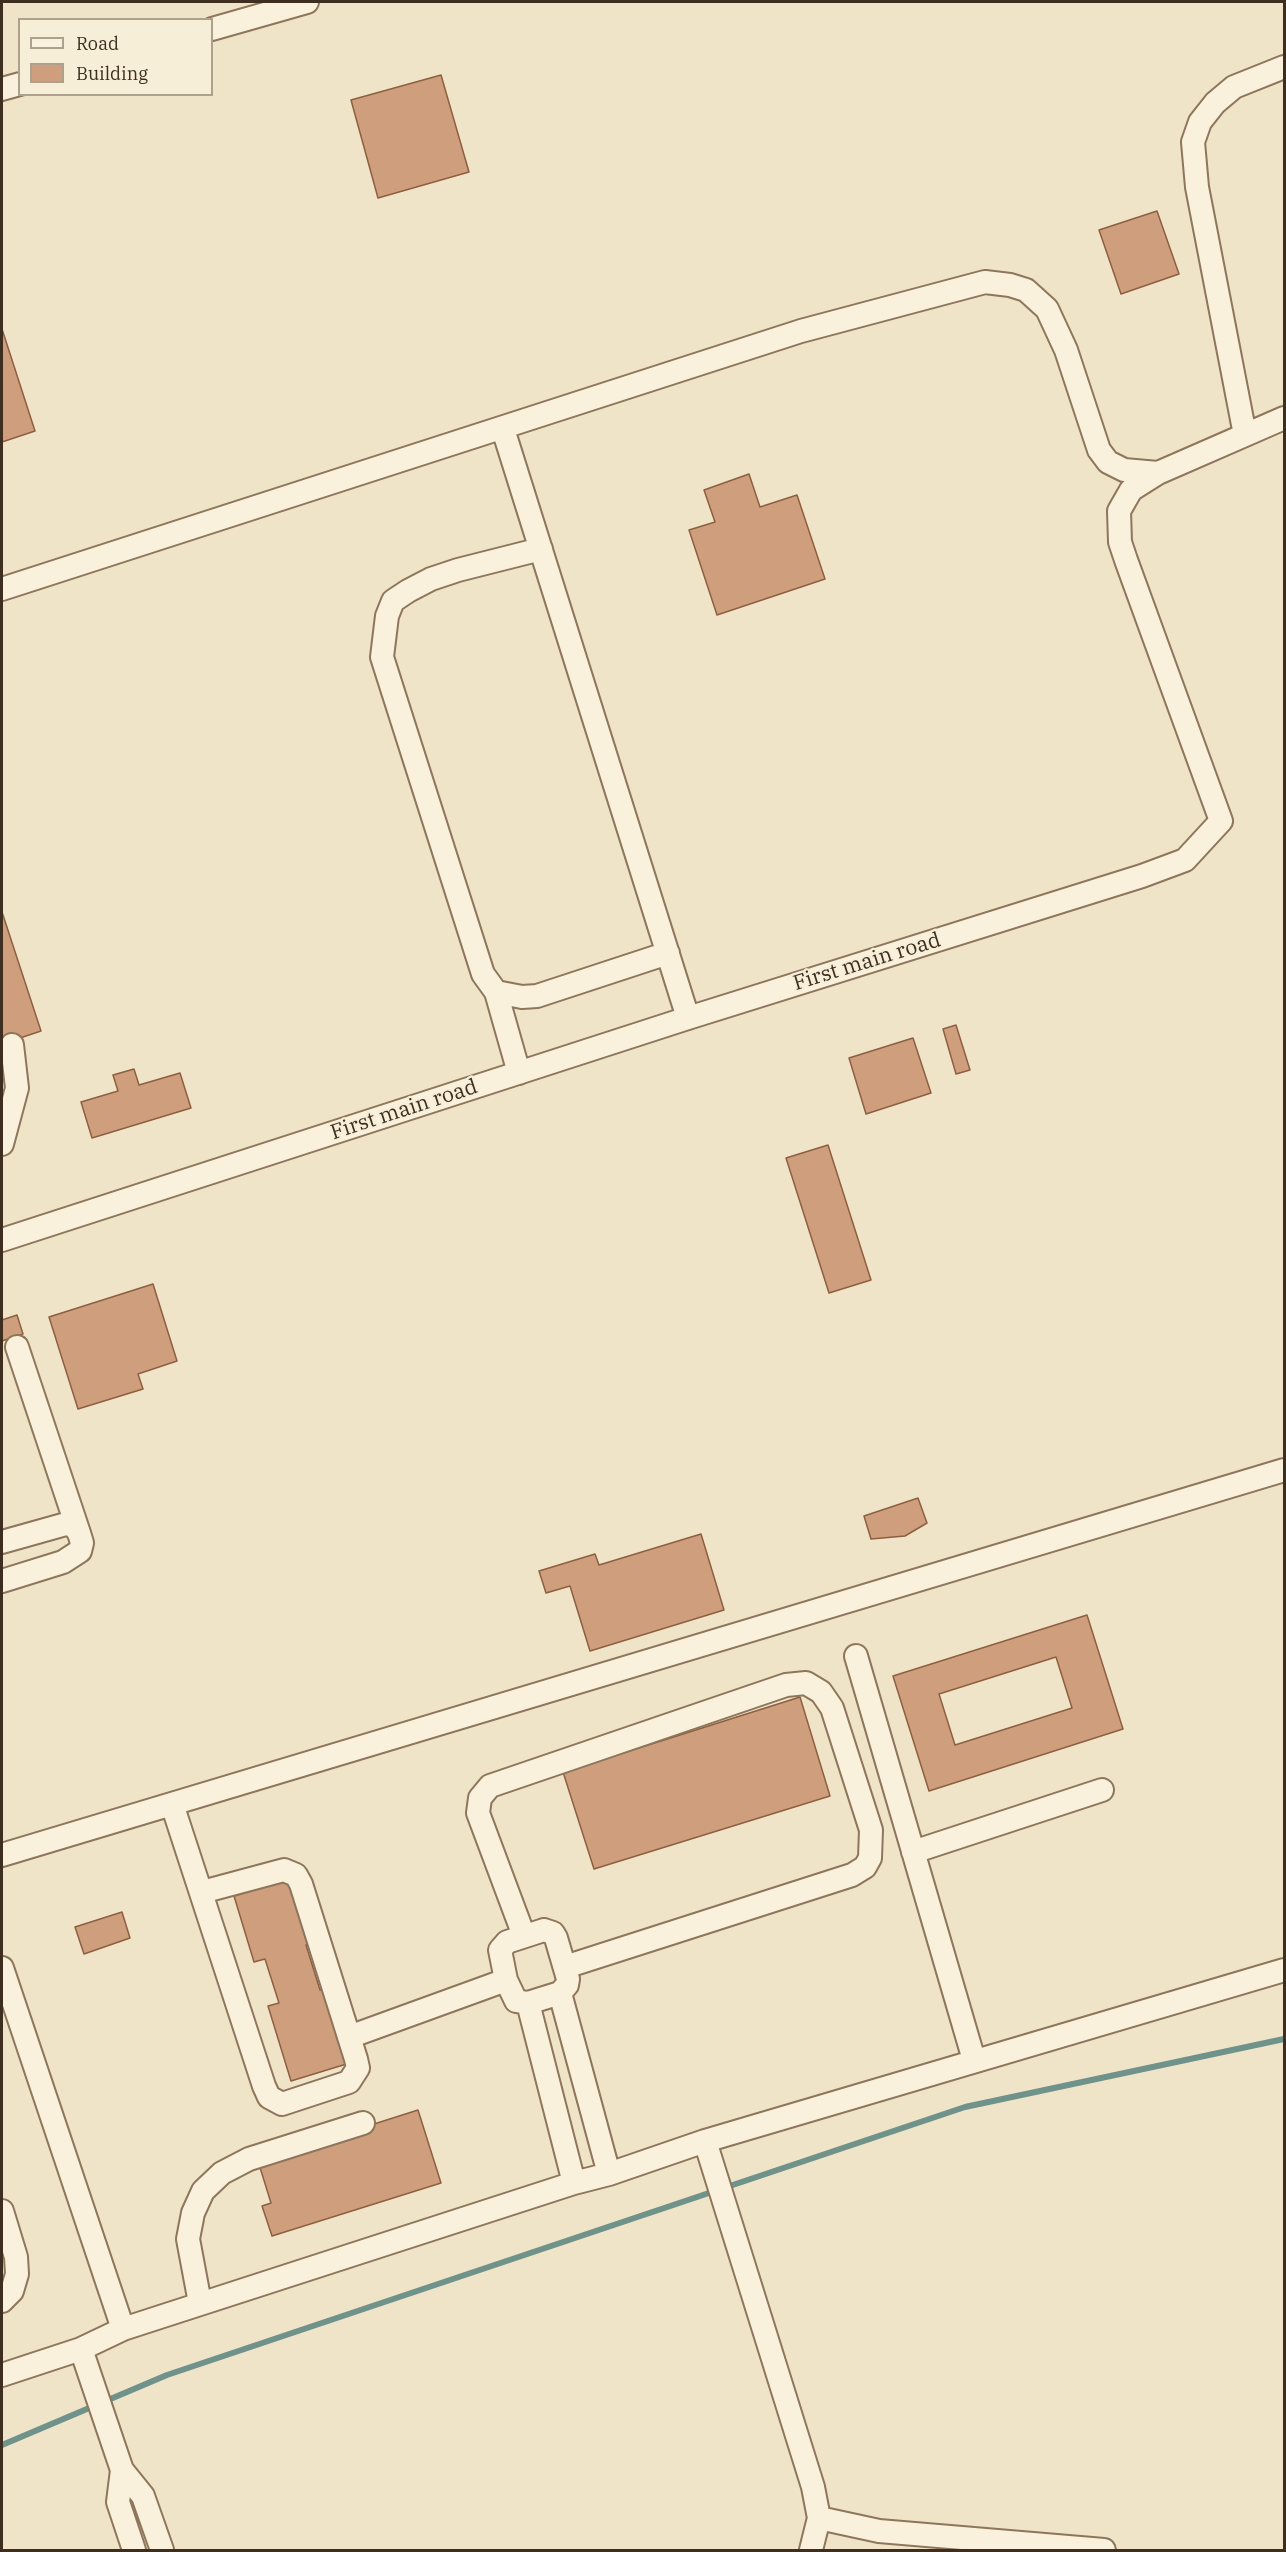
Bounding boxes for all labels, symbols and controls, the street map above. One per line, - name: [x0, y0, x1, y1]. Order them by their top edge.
- legend: [18, 18, 213, 96]
- text: Road: [76, 32, 119, 55]
- text: Building: [76, 62, 148, 85]
- street label: First main road: [790, 928, 944, 996]
- street label: First main road: [327, 1074, 481, 1146]

